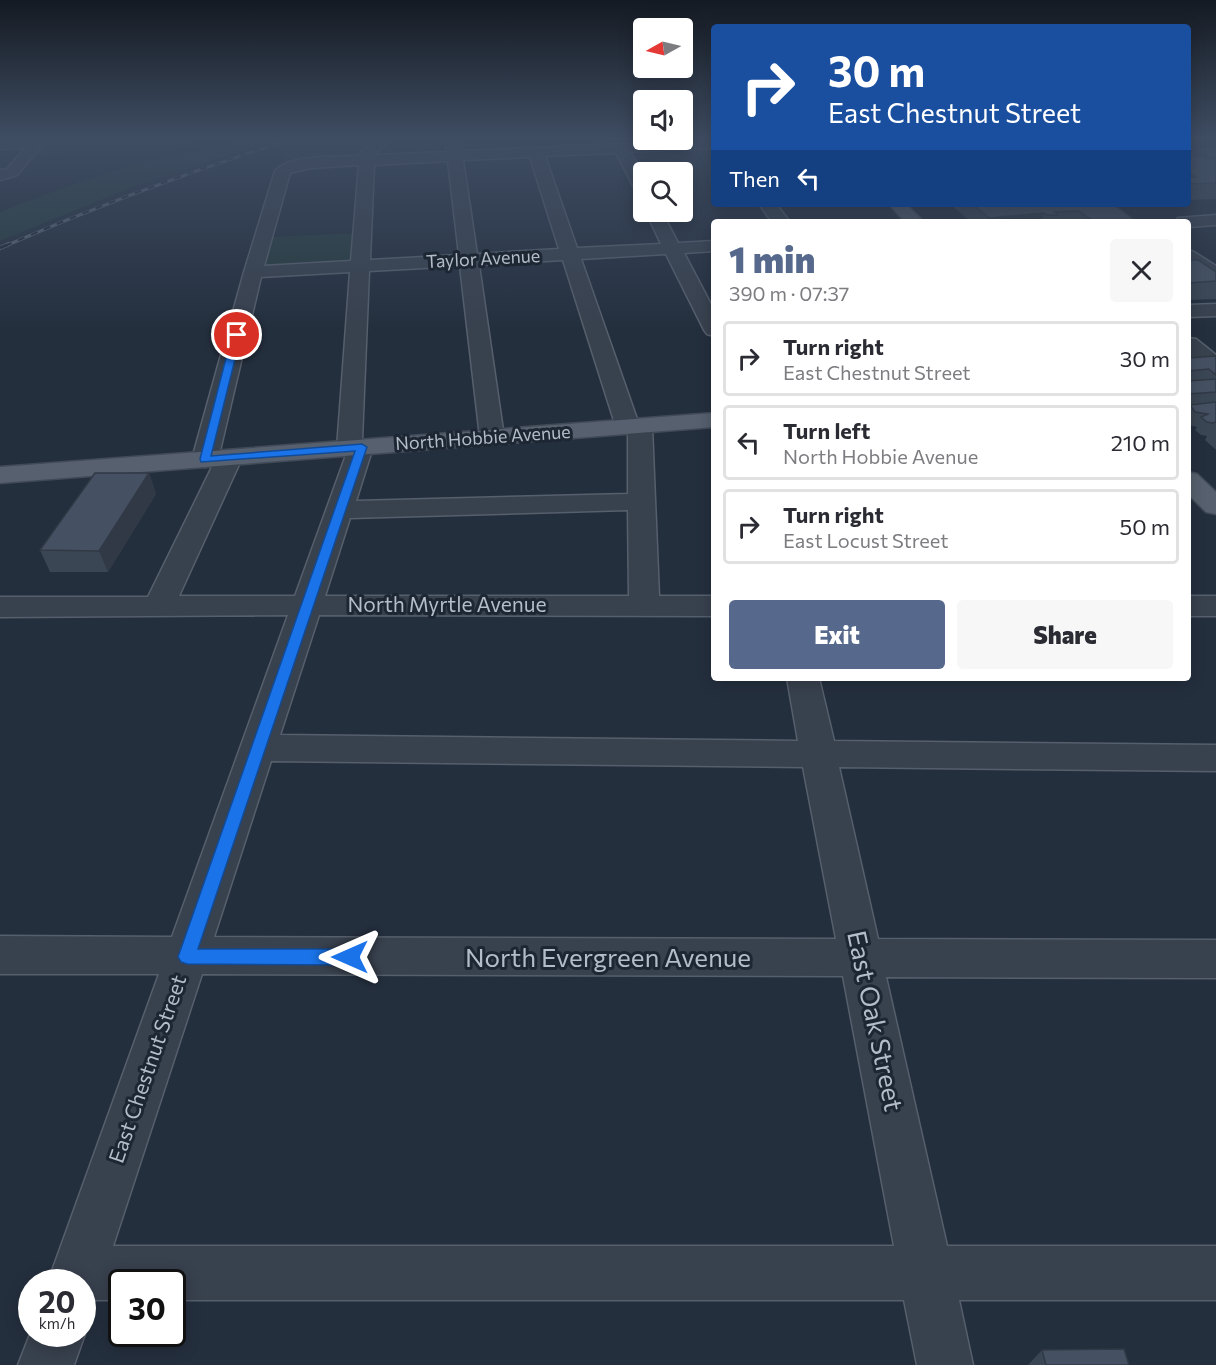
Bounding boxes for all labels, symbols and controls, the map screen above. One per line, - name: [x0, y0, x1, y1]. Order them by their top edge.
- north arrow: [633, 18, 693, 78]
- map controls: [633, 18, 693, 222]
- text: 30 m: [828, 44, 925, 96]
- icon: right: [729, 48, 807, 126]
- button: sound: [633, 90, 693, 150]
- text: East Chestnut Street: [828, 96, 1081, 129]
- button: search: [633, 162, 693, 222]
- icon: left: [792, 162, 825, 195]
- text: Then: [729, 165, 780, 192]
- text: 1 min: [729, 236, 815, 280]
- button: close: [1110, 239, 1173, 302]
- street label: Taylor Avenue: [425, 244, 541, 272]
- text: 390 m · 07:37: [729, 281, 849, 305]
- pin: [211, 309, 262, 360]
- icon: arrive: [220, 318, 253, 351]
- text: Turn right: [783, 333, 884, 360]
- icon: right: [732, 342, 765, 375]
- text: 30 m: [1120, 345, 1170, 372]
- text: East Chestnut Street: [783, 360, 971, 384]
- text: Turn left: [783, 417, 870, 444]
- street label: North Hobbie Avenue: [394, 420, 571, 454]
- icon: left: [732, 426, 765, 459]
- text: 210 m: [1111, 429, 1170, 456]
- text: North Hobbie Avenue: [783, 444, 978, 468]
- text: Turn right: [783, 501, 884, 528]
- icon: right: [732, 510, 765, 543]
- text: 50 m: [1120, 513, 1170, 540]
- text: East Locust Street: [783, 528, 948, 552]
- street label: North Myrtle Avenue: [347, 591, 547, 616]
- button: Exit: [729, 600, 945, 669]
- button: Share: [957, 600, 1173, 669]
- position arrow: [318, 925, 382, 989]
- street label: East Oak Street: [842, 928, 911, 1114]
- street label: North Evergreen Avenue: [465, 941, 751, 972]
- street label: East Chestnut Street: [103, 971, 190, 1166]
- speed limit sign: 30: [108, 1269, 186, 1347]
- text: 20: [39, 1282, 75, 1319]
- text: km/h: [39, 1314, 75, 1332]

